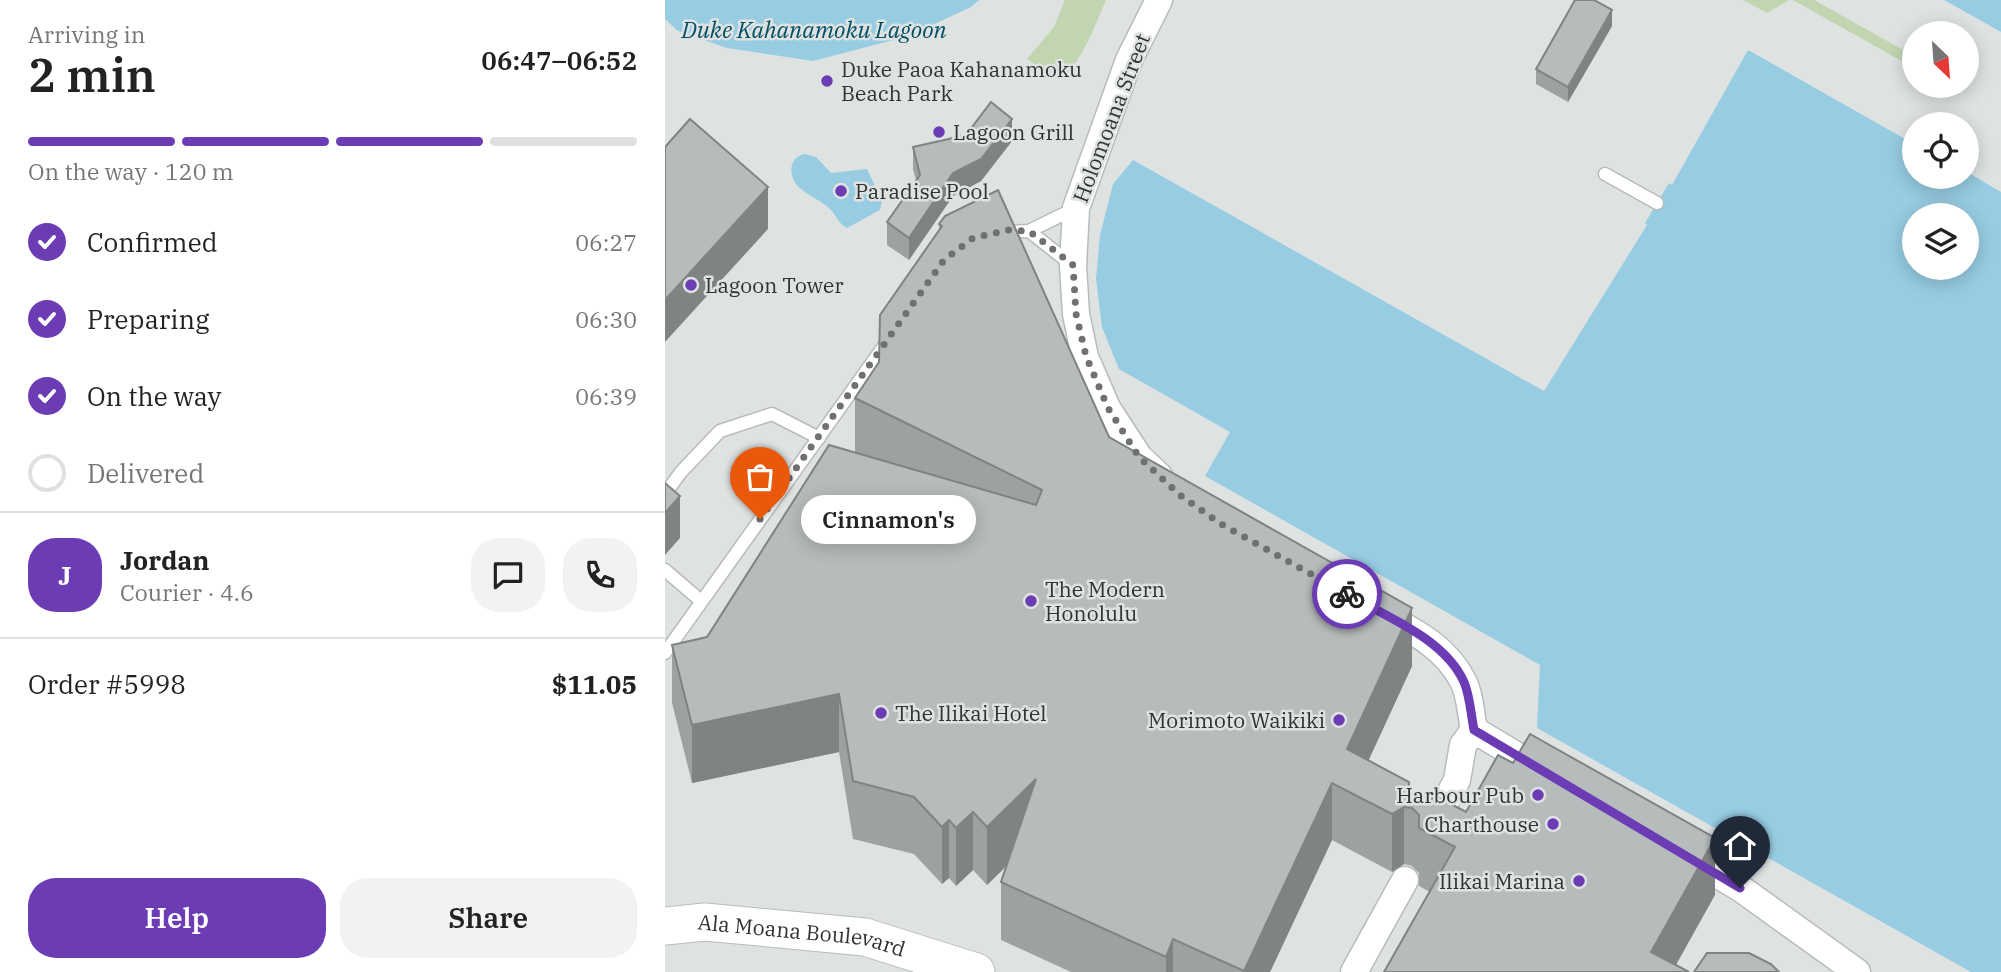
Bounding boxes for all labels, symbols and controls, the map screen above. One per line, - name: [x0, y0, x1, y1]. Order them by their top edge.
- water label: Duke Kahanamoku Lagoon: [680, 14, 947, 44]
- text: Arriving in: [28, 19, 145, 49]
- north arrow: [1902, 21, 1979, 98]
- map controls: [1902, 21, 1979, 280]
- street label: Holomoana Street: [1066, 30, 1156, 206]
- text: 06:47–06:52: [481, 43, 637, 77]
- text: 2 min: [28, 45, 156, 105]
- place label: Duke Paoa Kahanamoku Beach Park: [841, 55, 1082, 107]
- marker: Duke Paoa Kahanamoku Beach Park: [819, 73, 835, 89]
- button: locate: [1902, 112, 1979, 189]
- place label: Lagoon Grill: [953, 118, 1074, 146]
- marker: Lagoon Grill: [931, 124, 947, 140]
- text: On the way · 120 m: [28, 156, 234, 186]
- place label: Paradise Pool: [855, 177, 989, 205]
- marker: Paradise Pool: [833, 183, 849, 199]
- button: layers: [1902, 203, 1979, 280]
- icon: check: [28, 223, 66, 261]
- text: Confirmed: [87, 225, 218, 259]
- text: 06:27: [575, 227, 637, 257]
- place label: Lagoon Tower: [705, 271, 844, 299]
- marker: Lagoon Tower: [683, 277, 699, 293]
- icon: check: [28, 300, 66, 338]
- text: Preparing: [87, 302, 209, 336]
- text: 06:30: [575, 304, 637, 334]
- icon: check: [28, 377, 66, 415]
- text: On the way: [87, 379, 221, 413]
- text: 06:39: [575, 381, 637, 411]
- pin: [730, 447, 790, 519]
- text: Delivered: [87, 456, 204, 490]
- icon: bag: [741, 458, 779, 496]
- callout: Cinnamon's: [802, 494, 977, 544]
- text: Cinnamon's: [822, 504, 955, 534]
- button: chat: [471, 538, 545, 612]
- button: phone: [563, 538, 637, 612]
- text: Jordan: [120, 543, 210, 577]
- text: J: [58, 558, 72, 592]
- courier: [1312, 559, 1382, 629]
- place label: The Modern Honolulu: [1045, 575, 1165, 627]
- icon: bike: [1328, 575, 1366, 613]
- text: Courier · 4.6: [120, 577, 254, 607]
- marker: The Modern Honolulu: [1023, 593, 1039, 609]
- text: Order #5998: [28, 667, 186, 701]
- text: $11.05: [552, 667, 637, 701]
- place label: The Ilikai Hotel: [895, 699, 1047, 727]
- marker: The Ilikai Hotel: [873, 705, 889, 721]
- place label: Morimoto Waikiki: [1148, 706, 1325, 734]
- marker: Morimoto Waikiki: [1331, 712, 1347, 728]
- place label: Harbour Pub: [1396, 781, 1524, 809]
- marker: Harbour Pub: [1530, 787, 1546, 803]
- place label: Charthouse: [1424, 810, 1539, 838]
- marker: Charthouse: [1545, 816, 1561, 832]
- pin: [1710, 816, 1770, 888]
- icon: home: [1721, 827, 1759, 865]
- place label: Ilikai Marina: [1439, 867, 1565, 895]
- marker: Ilikai Marina: [1571, 873, 1587, 889]
- button: Help: [28, 878, 326, 958]
- button: Share: [340, 878, 637, 958]
- street label: Ala Moana Boulevard: [697, 907, 909, 963]

